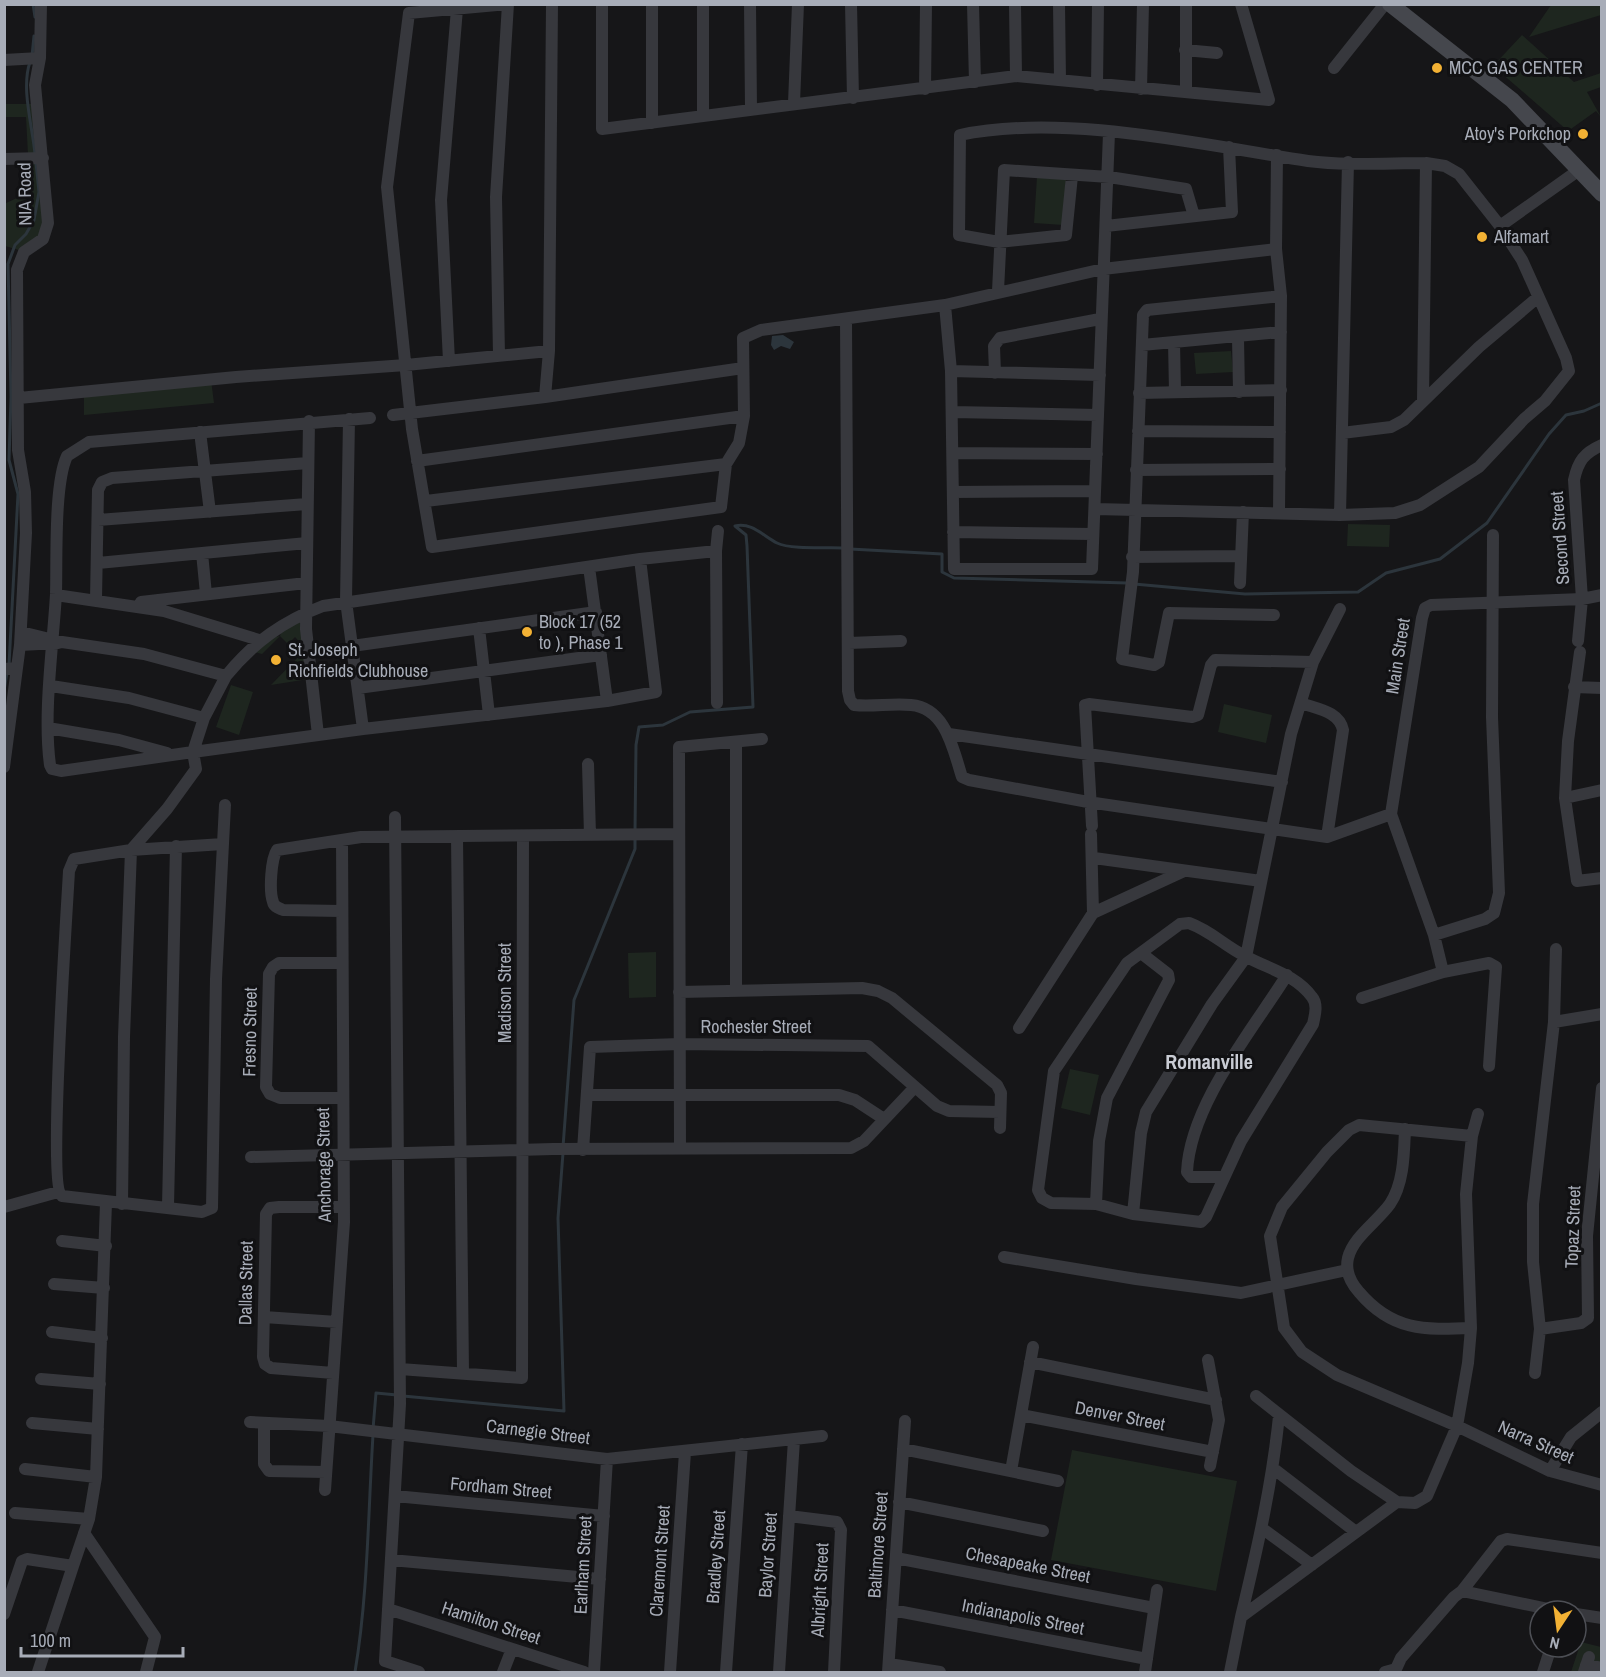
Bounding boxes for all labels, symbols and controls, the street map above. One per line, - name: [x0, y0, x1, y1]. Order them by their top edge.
- place label: MCC GAS CENTER: [1449, 55, 1583, 80]
- marker: MCC GAS CENTER: [1430, 61, 1444, 75]
- place label: Atoy's Porkchop: [1464, 121, 1571, 146]
- marker: Atoy's Porkchop: [1576, 127, 1590, 141]
- street label: NIA Road: [11, 162, 38, 226]
- place label: Alfamart: [1493, 224, 1549, 249]
- marker: Alfamart: [1475, 230, 1489, 244]
- street label: Second Street: [1544, 491, 1575, 586]
- place label: Block 17 (52 to ), Phase 1: [539, 609, 623, 655]
- street label: Main Street: [1379, 616, 1416, 696]
- marker: Block 17 (52 to ), Phase 1: [520, 625, 534, 639]
- place label: St. Joseph Richfields Clubhouse: [288, 637, 428, 683]
- marker: St. Joseph Richfields Clubhouse: [269, 653, 283, 667]
- street label: Madison Street: [492, 943, 517, 1043]
- street label: Fresno Street: [236, 987, 263, 1077]
- street label: Rochester Street: [701, 1014, 811, 1039]
- district label: Romanville: [1165, 1048, 1253, 1075]
- street label: Anchorage Street: [310, 1107, 337, 1224]
- street label: Topaz Street: [1559, 1185, 1586, 1269]
- street label: Dallas Street: [232, 1241, 259, 1325]
- street label: Denver Street: [1073, 1395, 1167, 1436]
- street label: Carnegie Street: [485, 1413, 591, 1450]
- street label: Narra Street: [1494, 1414, 1578, 1469]
- street label: Fordham Street: [449, 1471, 553, 1504]
- street label: Baltimore Street: [861, 1491, 894, 1599]
- street label: Claremont Street: [643, 1504, 676, 1617]
- street label: Bradley Street: [700, 1509, 731, 1604]
- street label: Baylor Street: [752, 1512, 783, 1598]
- street label: Earlham Street: [567, 1515, 598, 1615]
- street label: Chesapeake Street: [964, 1540, 1092, 1589]
- street label: Albright Street: [804, 1542, 834, 1639]
- street label: Indianapolis Street: [960, 1592, 1086, 1641]
- street label: Hamilton Street: [439, 1595, 544, 1650]
- north arrow: [1528, 1599, 1588, 1659]
- scale bar: [21, 1620, 183, 1658]
- text: 100 m: [30, 1628, 71, 1653]
- text: N: [1548, 1632, 1562, 1655]

